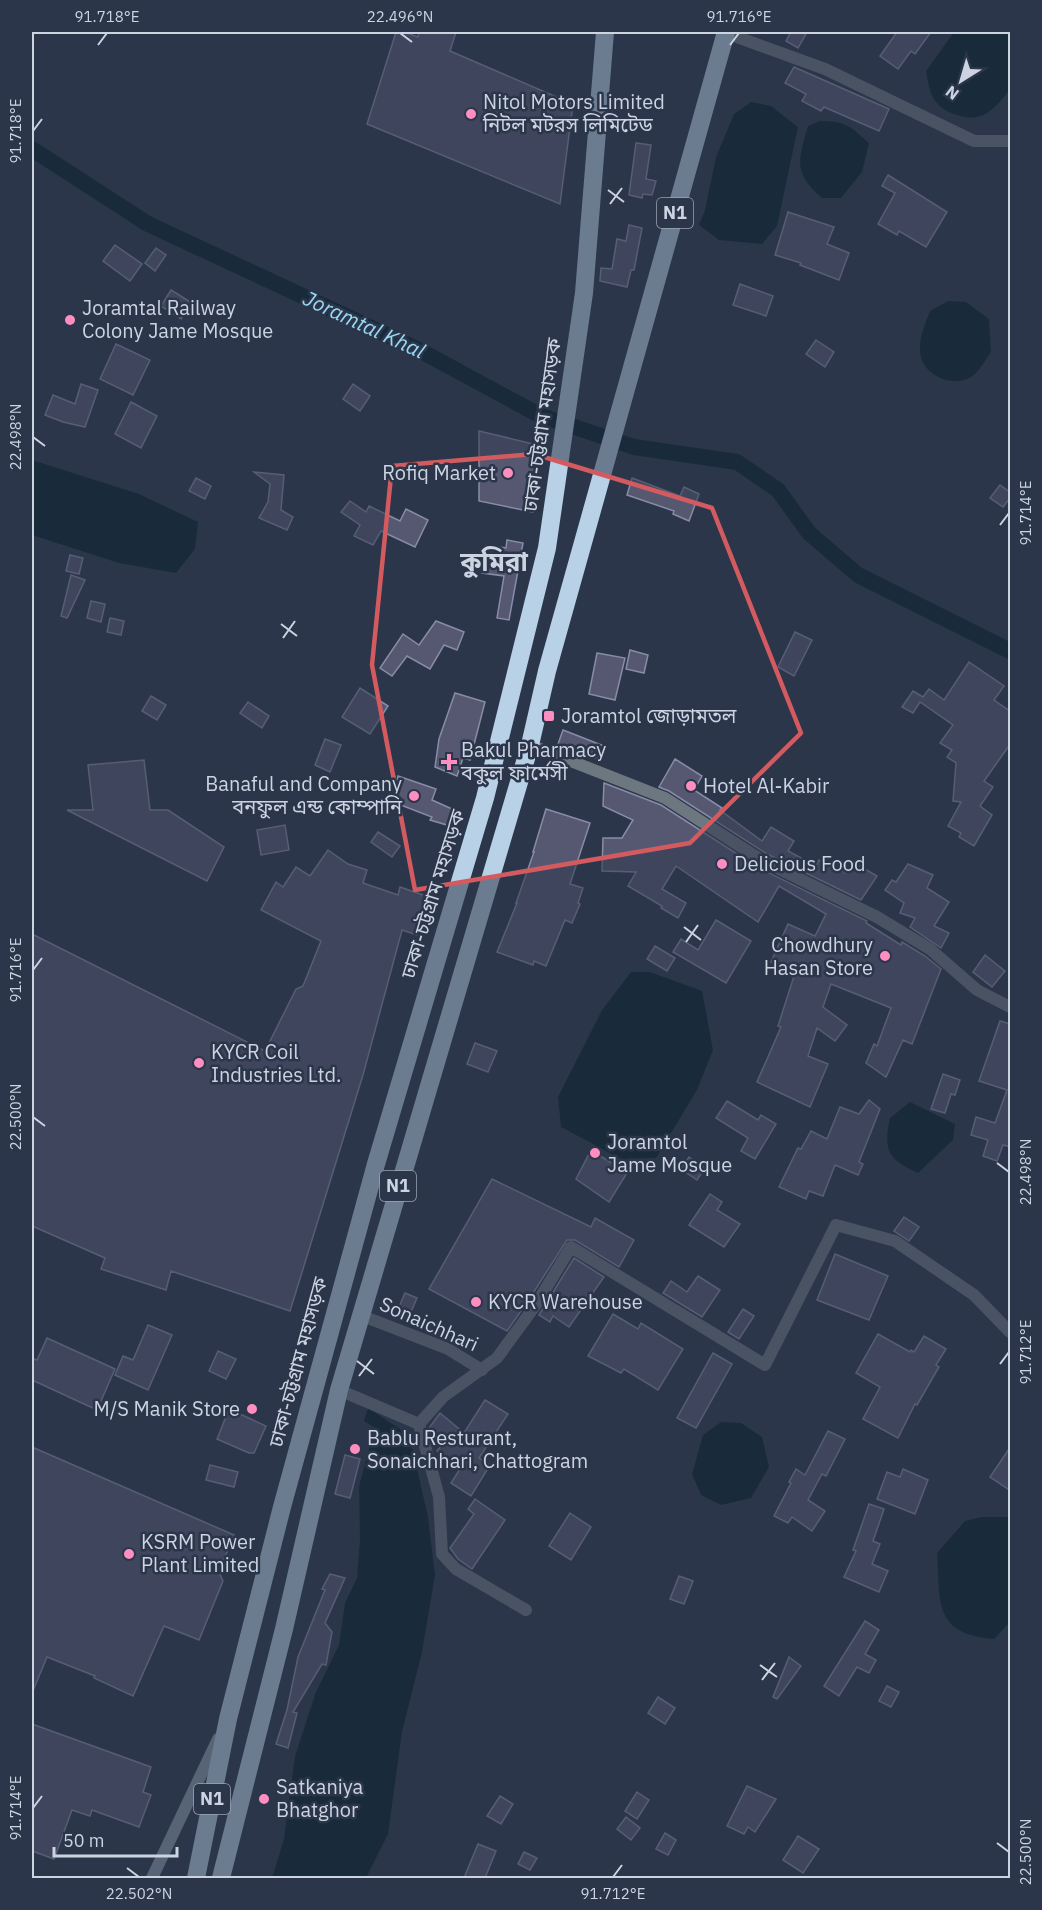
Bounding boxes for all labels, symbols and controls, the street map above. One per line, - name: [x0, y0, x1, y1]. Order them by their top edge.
- text: 91.718°E: [75, 7, 139, 26]
- text: 22.496°N: [367, 7, 433, 26]
- text: 91.716°E: [707, 7, 771, 26]
- north arrow: [931, 51, 991, 111]
- text: N: [941, 82, 963, 104]
- place label: Nitol Motors Limited নিটল মটরস লিমিটেড: [482, 88, 665, 138]
- text: 91.718°E: [6, 99, 25, 163]
- marker: Nitol Motors Limited নিটল মটরস লিমিটেড: [464, 107, 478, 121]
- road number: N1: [657, 198, 693, 228]
- water label: Joramtal Khal: [299, 284, 430, 365]
- place label: Joramtal Railway Colony Jame Mosque: [82, 294, 273, 344]
- marker: Joramtal Railway Colony Jame Mosque: [63, 313, 77, 327]
- street label: ঢাকা-চট্টগ্রাম মহাসড়ক: [516, 336, 567, 514]
- text: 22.498°N: [6, 404, 25, 470]
- place label: Rofiq Market: [382, 459, 496, 486]
- marker: Rofiq Market: [501, 466, 515, 480]
- text: 91.714°E: [1016, 481, 1035, 545]
- district label: কুমিরা: [459, 544, 528, 579]
- place label: Joramtol জোড়ামতল: [561, 702, 737, 729]
- marker: Joramtol জোড়ামতল: [542, 709, 556, 723]
- place label: Bakul Pharmacy বকুল ফার্মেসী: [460, 736, 606, 786]
- marker: Bakul Pharmacy বকুল ফার্মেসী: [442, 755, 456, 769]
- place label: Banaful and Company বনফুল এন্ড কোম্পানি: [205, 770, 403, 820]
- place label: Hotel Al-Kabir: [703, 772, 829, 799]
- marker: Hotel Al-Kabir: [684, 779, 698, 793]
- marker: Banaful and Company বনফুল এন্ড কোম্পানি: [407, 789, 421, 803]
- street label: ঢাকা-চট্টগ্রাম মহাসড়ক: [394, 805, 471, 982]
- place label: Delicious Food: [734, 850, 866, 877]
- marker: Delicious Food: [715, 857, 729, 871]
- place label: Chowdhury Hasan Store: [764, 931, 873, 981]
- text: 91.716°E: [6, 938, 25, 1002]
- marker: Chowdhury Hasan Store: [878, 949, 892, 963]
- place label: KYCR Coil Industries Ltd.: [211, 1038, 342, 1088]
- marker: KYCR Coil Industries Ltd.: [192, 1056, 206, 1070]
- text: 22.500°N: [6, 1084, 25, 1150]
- place label: Joramtol Jame Mosque: [607, 1128, 732, 1178]
- text: 22.498°N: [1016, 1139, 1035, 1205]
- marker: Joramtol Jame Mosque: [588, 1146, 602, 1160]
- road number: N1: [380, 1171, 416, 1201]
- street label: ঢাকা-চট্টগ্রাম মহাসড়ক: [262, 1273, 333, 1451]
- place label: KYCR Warehouse: [488, 1288, 643, 1315]
- street label: Sonaichhari: [375, 1290, 483, 1357]
- marker: KYCR Warehouse: [469, 1295, 483, 1309]
- text: 91.712°E: [1016, 1320, 1035, 1384]
- place label: M/S Manik Store: [94, 1395, 240, 1422]
- marker: M/S Manik Store: [245, 1402, 259, 1416]
- place label: Bablu Resturant, Sonaichhari, Chattogram: [367, 1424, 588, 1474]
- marker: Bablu Resturant, Sonaichhari, Chattogram: [348, 1442, 362, 1456]
- place label: KSRM Power Plant Limited: [141, 1528, 259, 1578]
- marker: KSRM Power Plant Limited: [122, 1547, 136, 1561]
- place label: Satkaniya Bhatghor: [276, 1773, 363, 1823]
- text: 91.714°E: [6, 1776, 25, 1840]
- road number: N1: [194, 1784, 230, 1814]
- marker: Satkaniya Bhatghor: [257, 1792, 271, 1806]
- text: 22.500°N: [1016, 1819, 1035, 1885]
- scale bar: [54, 1820, 177, 1858]
- text: 50 m: [63, 1829, 105, 1852]
- text: 22.502°N: [106, 1884, 172, 1903]
- text: 91.712°E: [581, 1884, 645, 1903]

